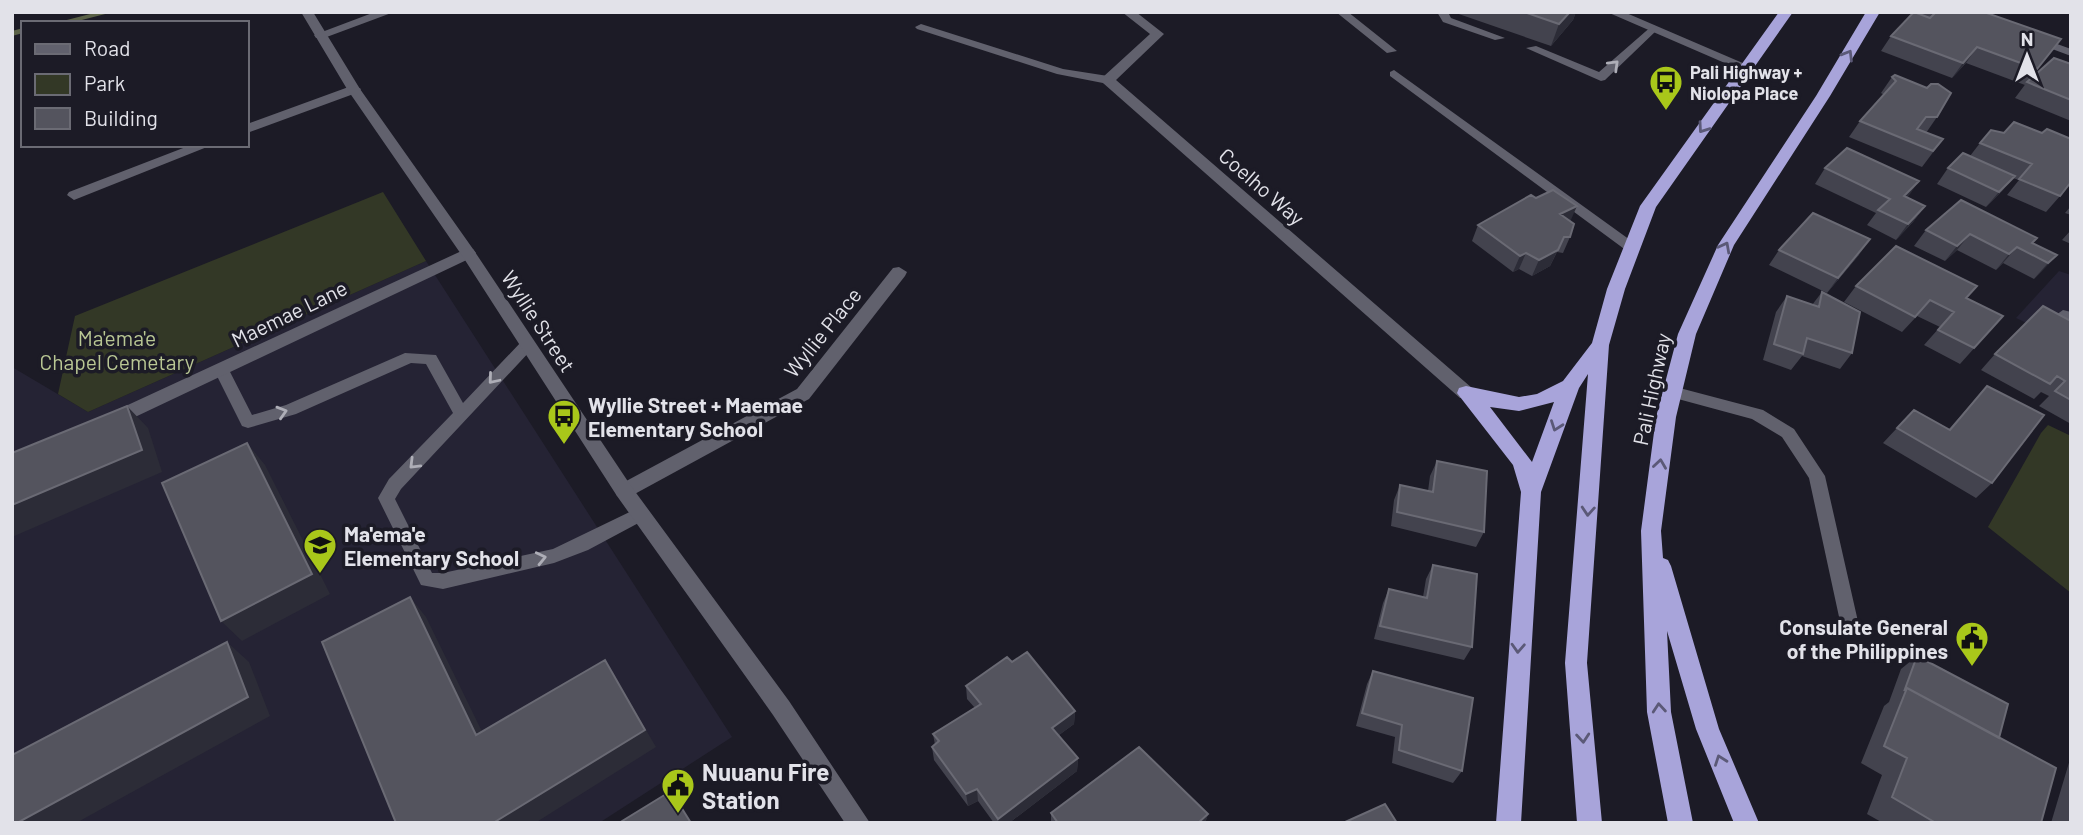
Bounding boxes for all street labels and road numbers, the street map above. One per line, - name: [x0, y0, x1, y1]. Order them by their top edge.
- street label: Coelho Way: [1214, 142, 1310, 230]
- street label: Wyllie Street: [497, 266, 581, 376]
- street label: Maemae Lane: [227, 274, 351, 352]
- street label: Wyllie Place: [778, 282, 866, 382]
- street label: Pali Highway: [1627, 330, 1675, 447]

